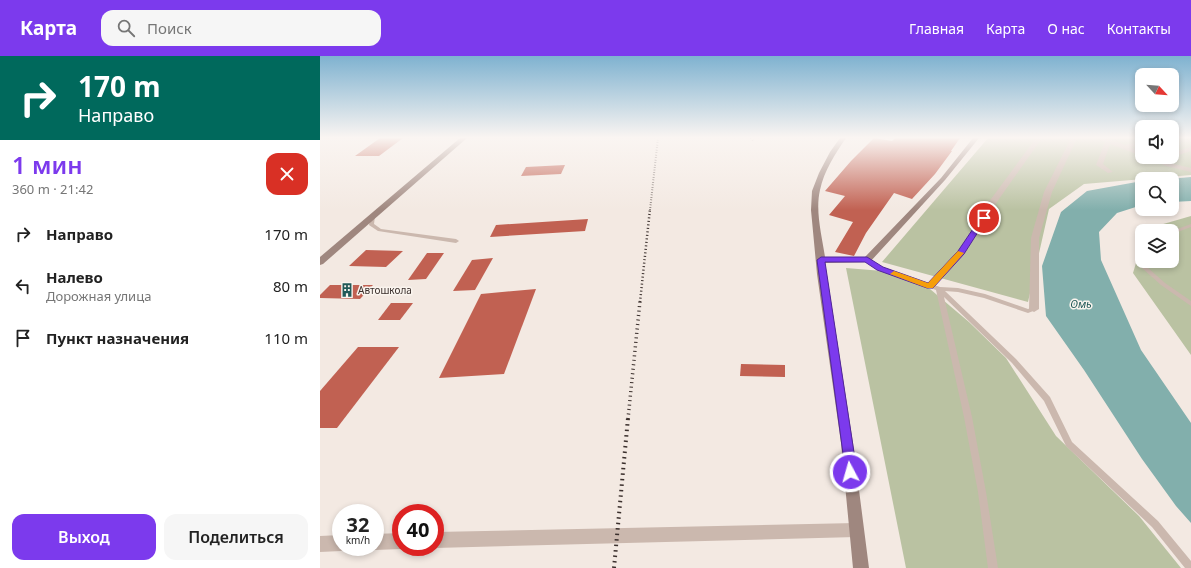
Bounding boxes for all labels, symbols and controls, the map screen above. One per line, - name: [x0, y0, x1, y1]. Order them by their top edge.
- search box: [101, 10, 381, 46]
- text: Карта: [20, 15, 77, 41]
- icon: search: [115, 17, 137, 39]
- text: Поиск: [147, 18, 192, 38]
- text: Главная: [909, 19, 964, 38]
- text: Карта: [986, 19, 1025, 38]
- text: О нас: [1047, 19, 1085, 38]
- text: Контакты: [1107, 19, 1171, 38]
- text: 170 m: [78, 67, 161, 105]
- north arrow: [1135, 68, 1179, 112]
- map controls: [1135, 68, 1179, 268]
- icon: right: [12, 72, 64, 124]
- text: Направо: [78, 103, 154, 127]
- button: sound: [1135, 120, 1179, 164]
- text: 1 мин: [12, 148, 83, 181]
- button: close: [266, 153, 308, 195]
- button: search: [1135, 172, 1179, 216]
- text: 360 m · 21:42: [12, 180, 93, 198]
- pin: [967, 201, 1001, 235]
- icon: arrive: [973, 207, 995, 229]
- icon: right: [12, 223, 34, 245]
- text: Направо: [46, 224, 113, 244]
- text: 170 m: [264, 224, 308, 244]
- button: layers: [1135, 224, 1179, 268]
- text: Налево: [46, 267, 103, 287]
- icon: left: [12, 275, 34, 297]
- text: 80 m: [273, 276, 308, 296]
- building icon: Автошкола: [339, 282, 355, 298]
- place label: Автошкола: [358, 283, 412, 297]
- text: Дорожная улица: [46, 287, 151, 305]
- water label: Омь: [1070, 296, 1092, 311]
- icon: arrive: [12, 327, 34, 349]
- text: Пункт назначения: [46, 328, 189, 348]
- text: 110 m: [264, 328, 308, 348]
- position arrow: [829, 451, 871, 493]
- speed limit sign: 40: [392, 504, 444, 556]
- text: 32: [347, 511, 369, 538]
- button: Выход: [12, 514, 156, 560]
- button: Поделиться: [164, 514, 308, 560]
- text: km/h: [346, 533, 370, 547]

